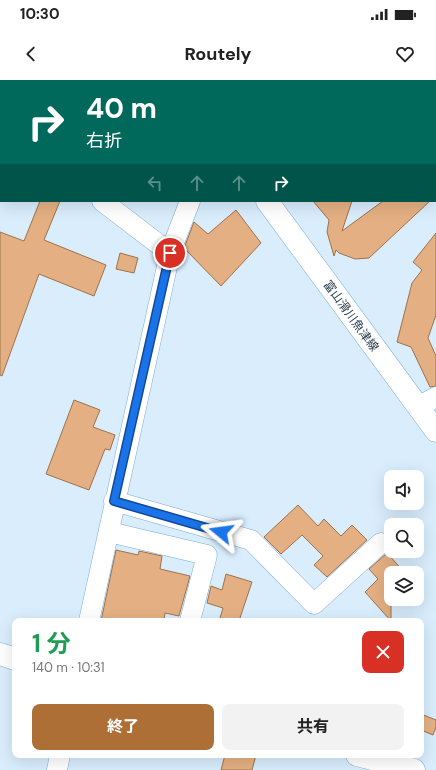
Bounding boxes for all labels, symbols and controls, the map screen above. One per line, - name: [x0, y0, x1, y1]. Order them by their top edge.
- text: 10:30: [20, 4, 59, 24]
- text: Routely: [185, 42, 251, 66]
- icon: back: [20, 43, 42, 65]
- icon: heart: [394, 43, 416, 65]
- text: 40 m: [86, 90, 157, 127]
- icon: right: [20, 96, 72, 148]
- text: 右折: [86, 129, 122, 153]
- icon: left: [144, 172, 166, 194]
- icon: ahead: [186, 172, 208, 194]
- icon: ahead: [228, 172, 250, 194]
- icon: right: [270, 172, 292, 194]
- pin: [153, 236, 187, 270]
- icon: arrive: [159, 242, 181, 264]
- street label: 富山滑川魚津線: [320, 277, 382, 355]
- map controls: [384, 470, 424, 606]
- button: sound: [384, 470, 424, 510]
- position arrow: [200, 511, 242, 553]
- button: search: [384, 518, 424, 558]
- button: layers: [384, 566, 424, 606]
- text: 1 分: [32, 628, 70, 659]
- button: close: [362, 631, 404, 673]
- text: 140 m · 10:31: [32, 659, 104, 676]
- button: 終了: [32, 704, 214, 750]
- button: 共有: [222, 704, 404, 750]

